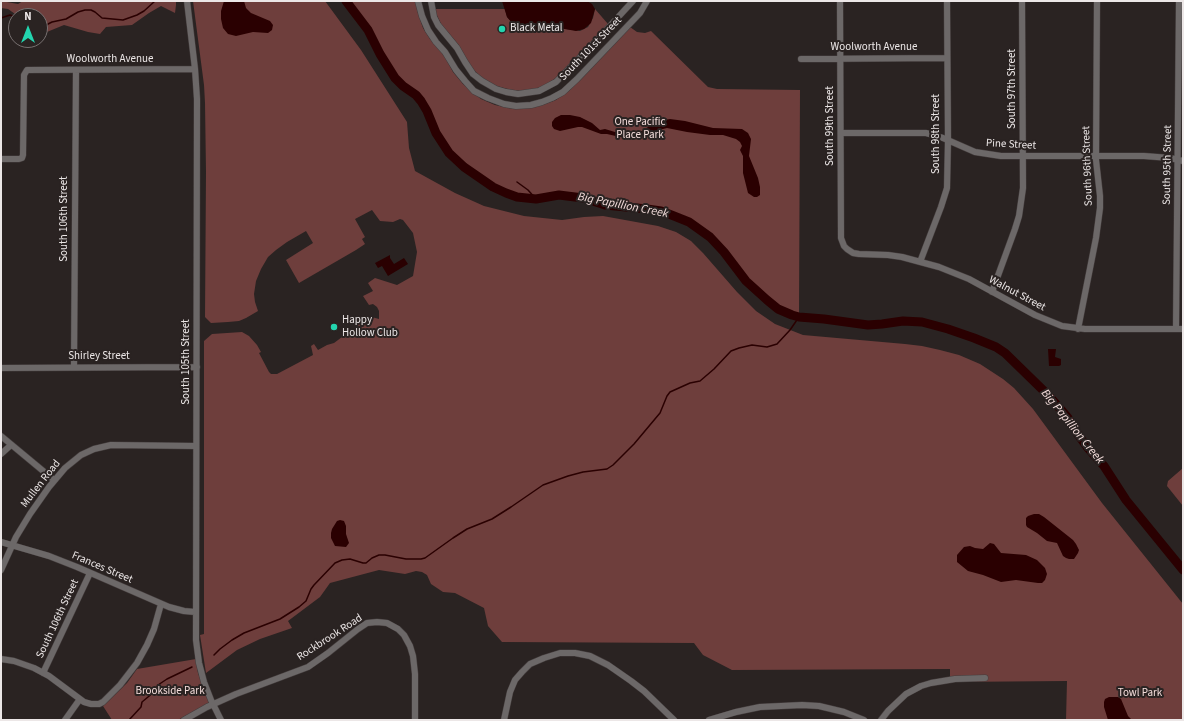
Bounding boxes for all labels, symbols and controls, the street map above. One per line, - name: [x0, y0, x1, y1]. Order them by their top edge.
- north arrow: [8, 8, 48, 48]
- text: N: [24, 9, 32, 24]
- street label: South 101st Street: [557, 14, 625, 84]
- place label: Black Metal: [510, 22, 563, 36]
- marker: Black Metal: [497, 24, 507, 34]
- street label: Woolworth Avenue: [831, 41, 917, 55]
- street label: South 97th Street: [1006, 49, 1020, 129]
- street label: Woolworth Avenue: [67, 53, 153, 67]
- street label: South 99th Street: [824, 86, 838, 166]
- street label: South 98th Street: [930, 94, 944, 174]
- park label: One Pacific Place Park: [615, 116, 665, 142]
- street label: South 95th Street: [1161, 125, 1175, 205]
- street label: South 96th Street: [1080, 126, 1096, 206]
- street label: Pine Street: [986, 137, 1036, 153]
- street label: South 106th Street: [58, 176, 72, 262]
- water label: Big Papillion Creek: [576, 190, 670, 222]
- street label: Walnut Street: [986, 274, 1048, 314]
- place label: Happy Hollow Club: [342, 314, 398, 340]
- street label: South 105th Street: [180, 319, 194, 405]
- marker: Happy Hollow Club: [329, 322, 339, 332]
- street label: Shirley Street: [68, 350, 130, 364]
- water label: Big Papillion Creek: [1037, 387, 1107, 467]
- street label: Mullen Road: [18, 458, 64, 510]
- street label: Frances Street: [70, 549, 134, 587]
- street label: South 106th Street: [34, 577, 82, 661]
- street label: Rockbrook Road: [295, 612, 365, 664]
- park label: Brookside Park: [135, 685, 205, 699]
- park label: Towl Park: [1118, 687, 1162, 701]

